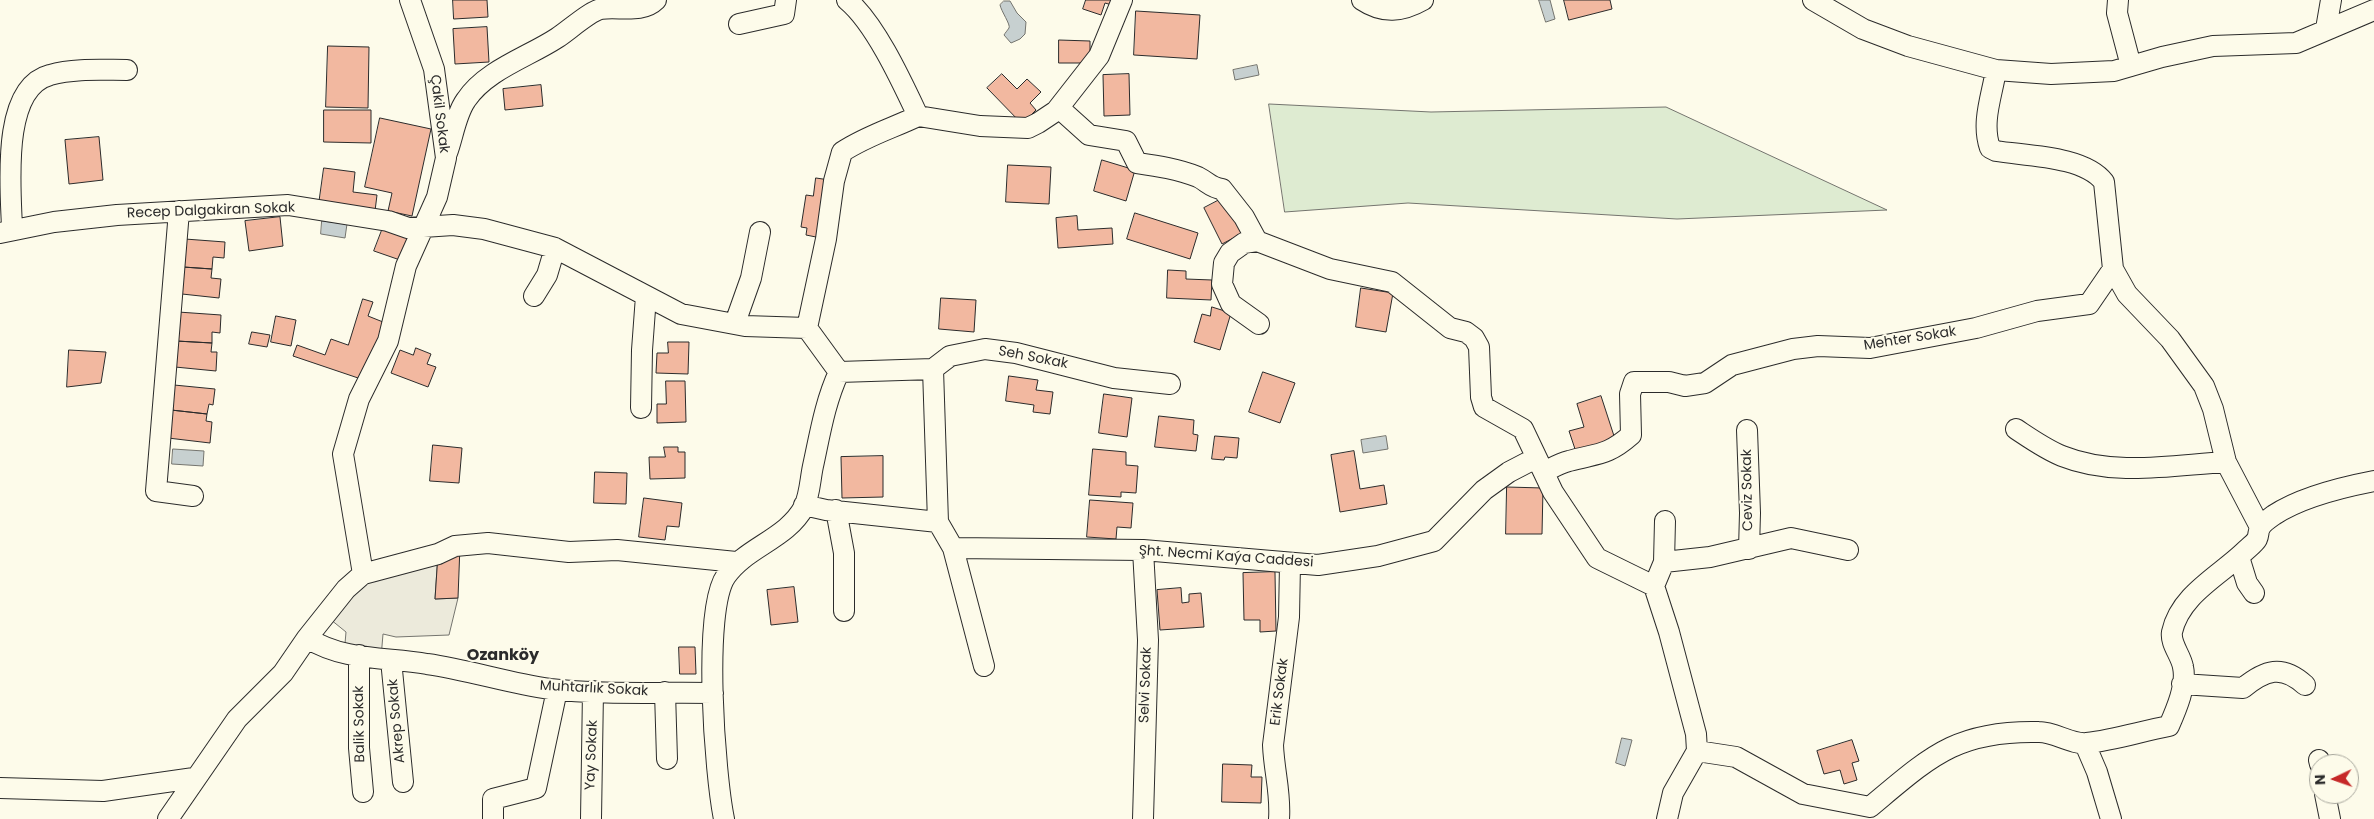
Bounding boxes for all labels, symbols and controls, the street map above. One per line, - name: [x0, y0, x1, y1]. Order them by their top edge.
- street label: Çakil Sokak: [426, 74, 452, 154]
- street label: Recep Dalgakiran Sokak: [127, 200, 295, 222]
- street label: Mehter Sokak: [1863, 323, 1957, 355]
- street label: Seh Sokak: [997, 343, 1069, 373]
- street label: Ceviz Sokak: [1739, 449, 1757, 531]
- street label: Şht. Necmi Kaýa Caddesi: [1138, 543, 1314, 571]
- district label: Ozanköy: [467, 646, 539, 666]
- street label: Selvi Sokak: [1136, 647, 1156, 723]
- street label: Erik Sokak: [1268, 657, 1292, 727]
- street label: Akrep Sokak: [385, 678, 409, 764]
- street label: Muhtarlık Sokak: [539, 678, 649, 700]
- street label: Balik Sokak: [351, 685, 369, 763]
- street label: Yay Sokak: [582, 720, 602, 790]
- north arrow: [2309, 754, 2359, 804]
- text: N: [2310, 774, 2330, 786]

